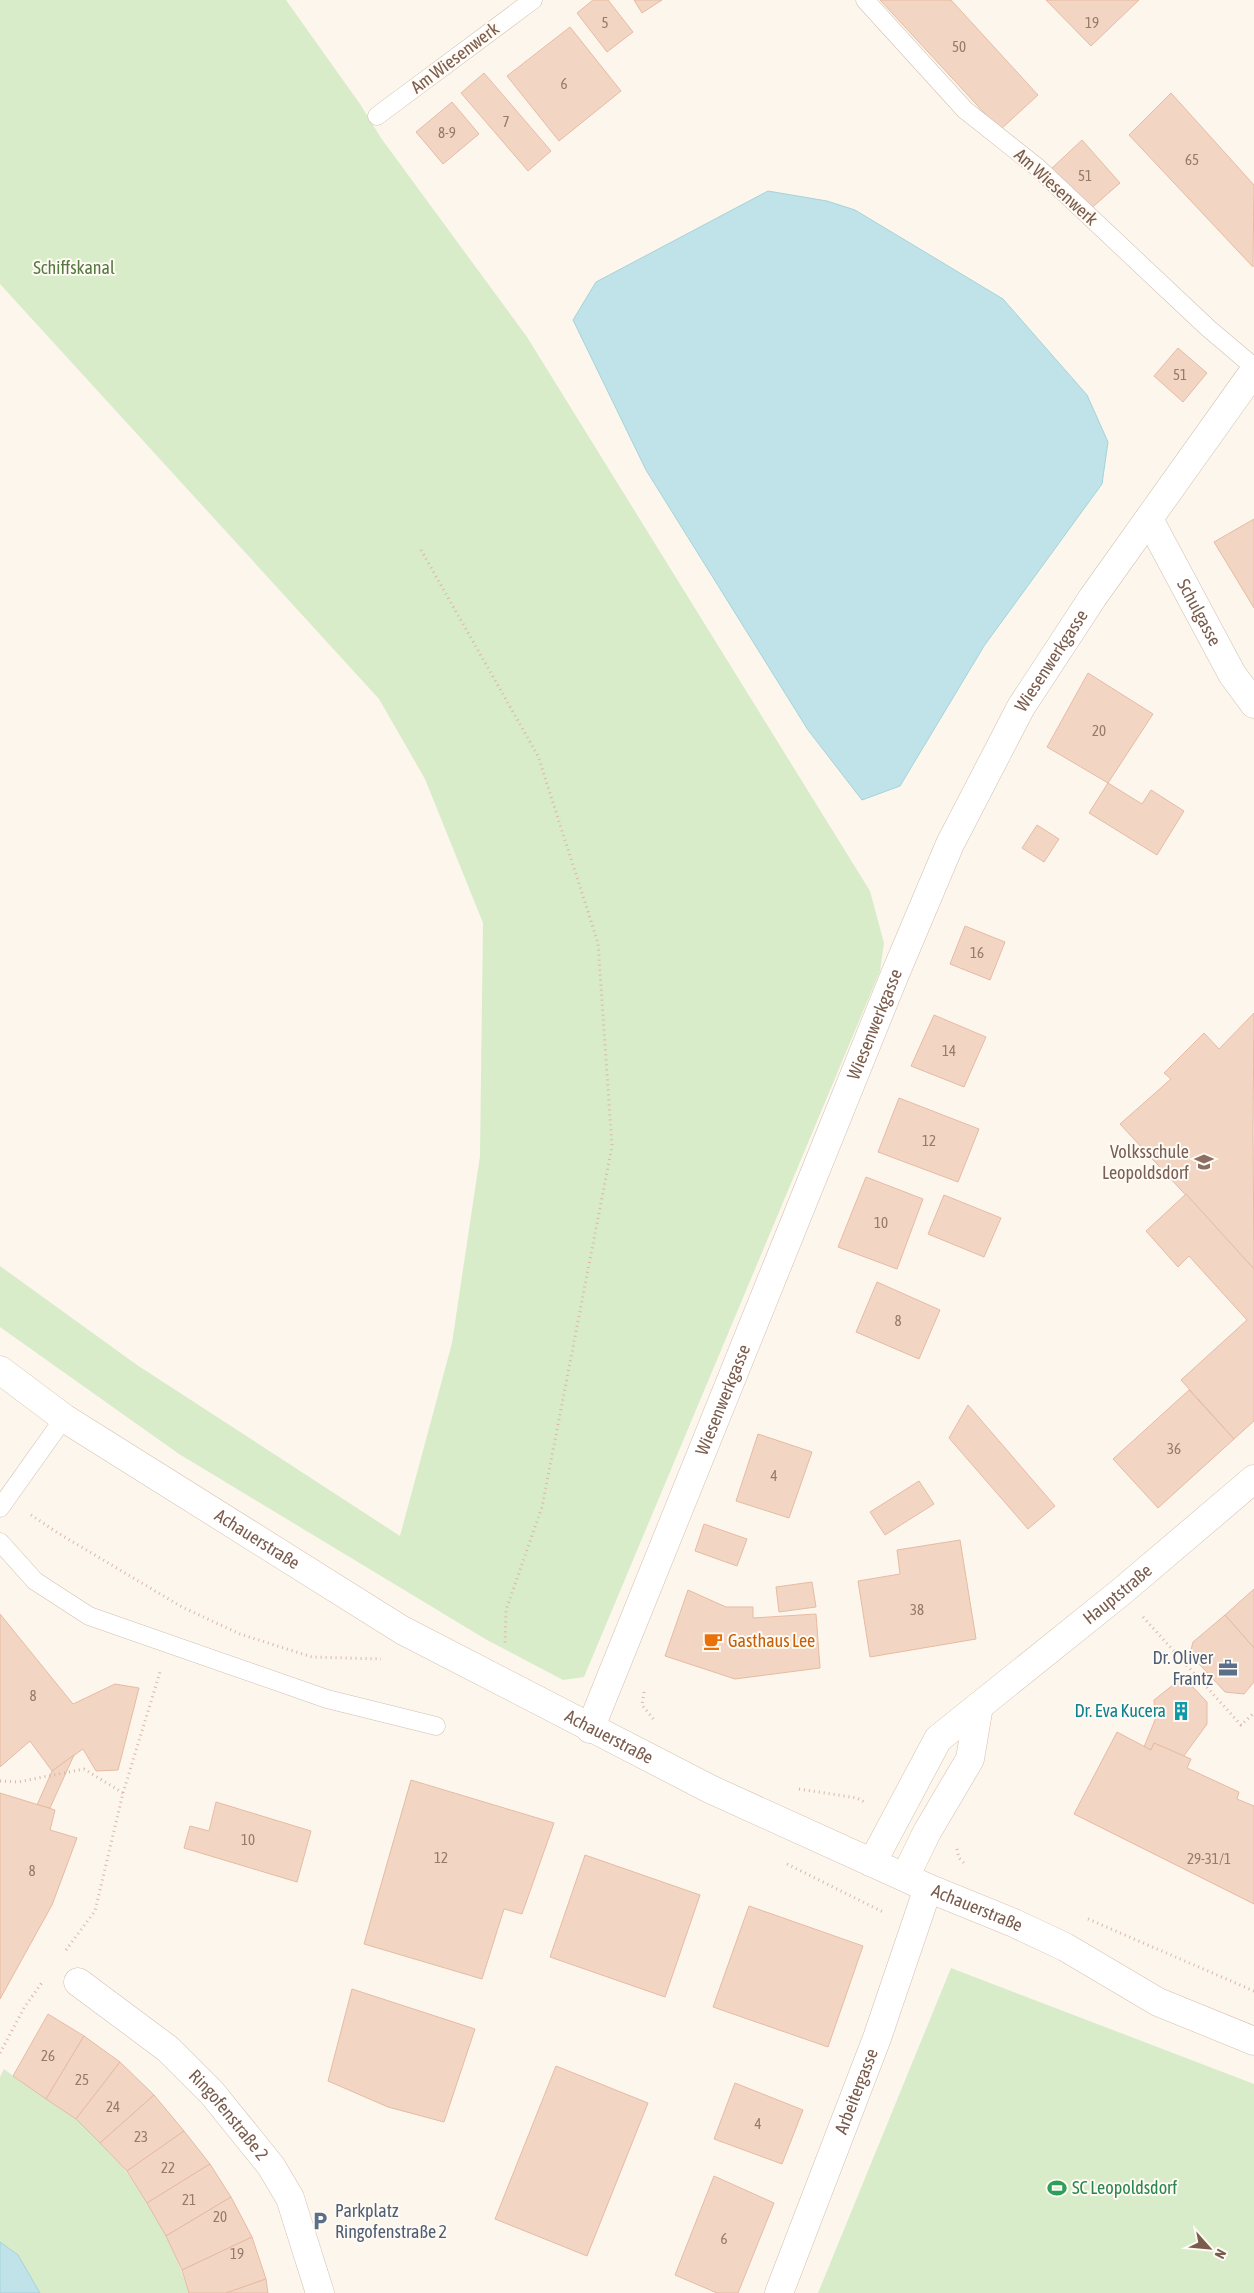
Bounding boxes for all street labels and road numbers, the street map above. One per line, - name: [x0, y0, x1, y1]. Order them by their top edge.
- street label: Am Wiesenwerk: [407, 18, 503, 98]
- street label: Am Wiesenwerk: [1010, 144, 1102, 230]
- street label: Schulgasse: [1173, 575, 1226, 649]
- street label: Wiesenwerkgasse: [1010, 606, 1092, 715]
- street label: Wiesenwerkgasse: [843, 966, 906, 1082]
- street label: Wiesenwerkgasse: [691, 1341, 754, 1458]
- street label: Achauerstraße: [211, 1504, 304, 1573]
- street label: Hauptstraße: [1079, 1560, 1156, 1628]
- street label: Achauerstraße: [562, 1705, 657, 1768]
- street label: Achauerstraße: [929, 1880, 1026, 1936]
- street label: Arbeitergasse: [830, 2046, 882, 2137]
- street label: Ringofenstraße 2: [185, 2065, 273, 2164]

